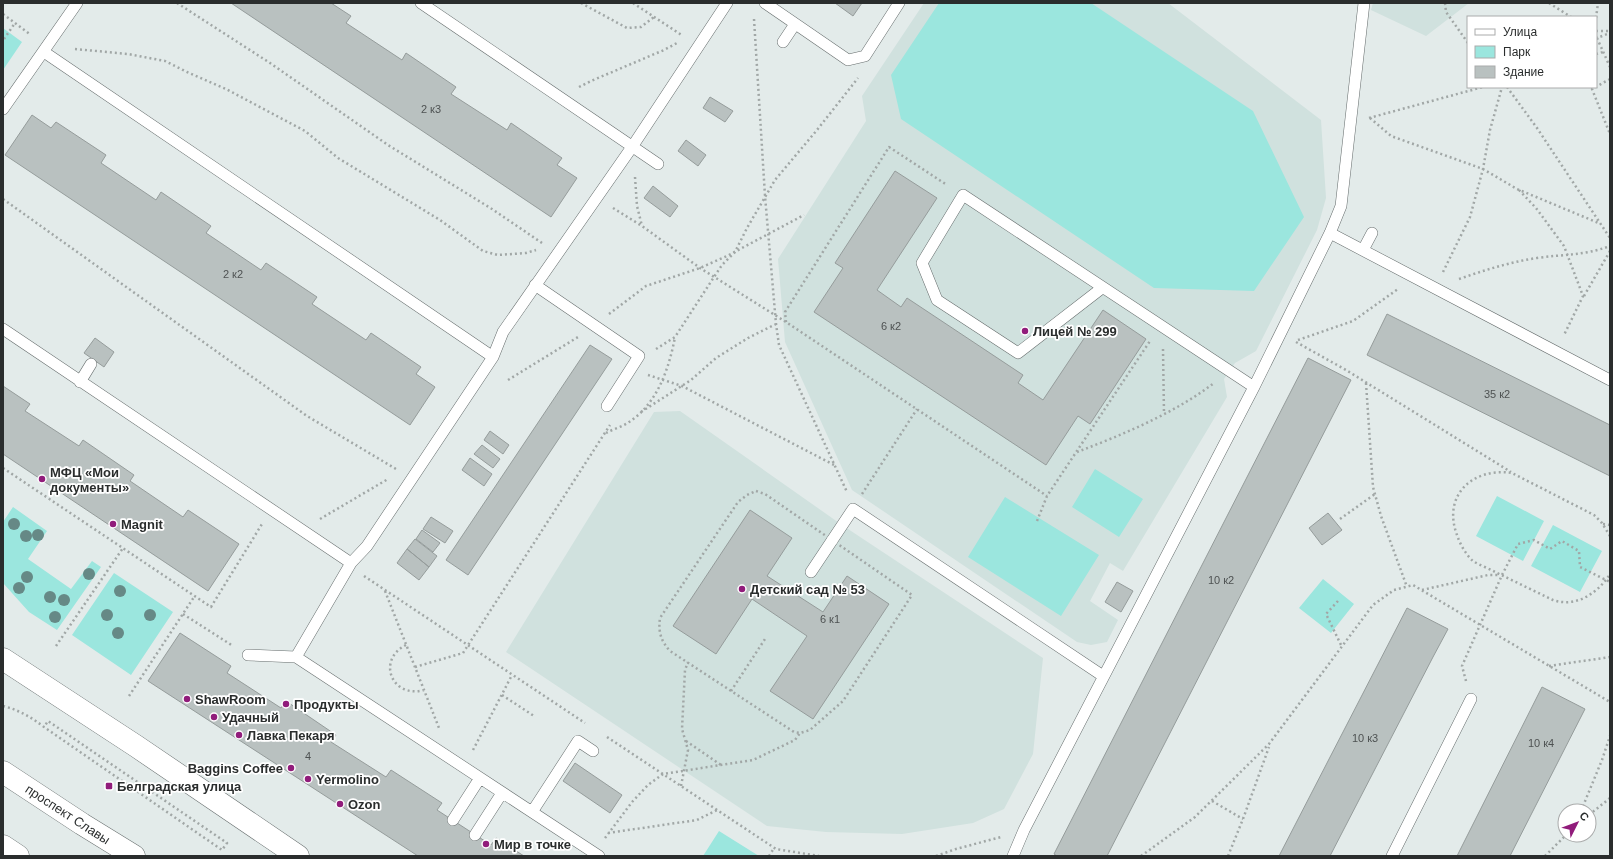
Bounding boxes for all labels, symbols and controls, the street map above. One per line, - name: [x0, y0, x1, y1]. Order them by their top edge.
- legend: [1467, 16, 1597, 88]
- text: Улица: [1503, 25, 1537, 39]
- text: Парк: [1503, 45, 1531, 59]
- text: Здание: [1503, 65, 1544, 79]
- house number: 2 к3: [421, 103, 441, 115]
- house number: 2 к2: [223, 268, 243, 280]
- house number: 6 к2: [881, 320, 901, 332]
- place label: Лицей № 299: [1033, 324, 1117, 339]
- marker: Лицей № 299: [1020, 326, 1030, 336]
- house number: 35 к2: [1484, 388, 1510, 400]
- place label: МФЦ «Мои документы»: [50, 465, 129, 495]
- marker: МФЦ «Мои документы»: [37, 474, 47, 484]
- place label: Magnit: [121, 517, 164, 532]
- marker: Magnit: [108, 519, 118, 529]
- house number: 10 к2: [1208, 574, 1234, 586]
- place label: Детский сад № 53: [750, 582, 865, 597]
- marker: Детский сад № 53: [737, 584, 747, 594]
- house number: 6 к1: [820, 613, 840, 625]
- place label: ShawRoom: [195, 692, 266, 707]
- marker: ShawRoom: [182, 694, 192, 704]
- place label: Продукты: [294, 697, 359, 712]
- marker: Продукты: [281, 699, 291, 709]
- place label: Удачный: [222, 710, 279, 725]
- marker: Удачный: [209, 712, 219, 722]
- place label: Лавка Пекаря: [247, 728, 335, 743]
- marker: Лавка Пекаря: [234, 730, 244, 740]
- house number: 10 к3: [1352, 732, 1378, 744]
- house number: 10 к4: [1528, 737, 1554, 749]
- house number: 4: [305, 750, 311, 762]
- place label: Baggins Coffee: [188, 761, 283, 776]
- marker: Baggins Coffee: [286, 763, 296, 773]
- place label: Yermolino: [316, 772, 379, 787]
- marker: Yermolino: [303, 774, 313, 784]
- place label: Белградская улица: [117, 779, 242, 794]
- street label: проспект Славы: [22, 781, 113, 847]
- marker: Белградская улица: [104, 781, 114, 791]
- place label: Ozon: [348, 797, 381, 812]
- marker: Ozon: [335, 799, 345, 809]
- north arrow: [1557, 803, 1597, 843]
- text: С: [1577, 809, 1592, 823]
- place label: Мир в точке: [494, 837, 571, 852]
- marker: Мир в точке: [481, 839, 491, 849]

